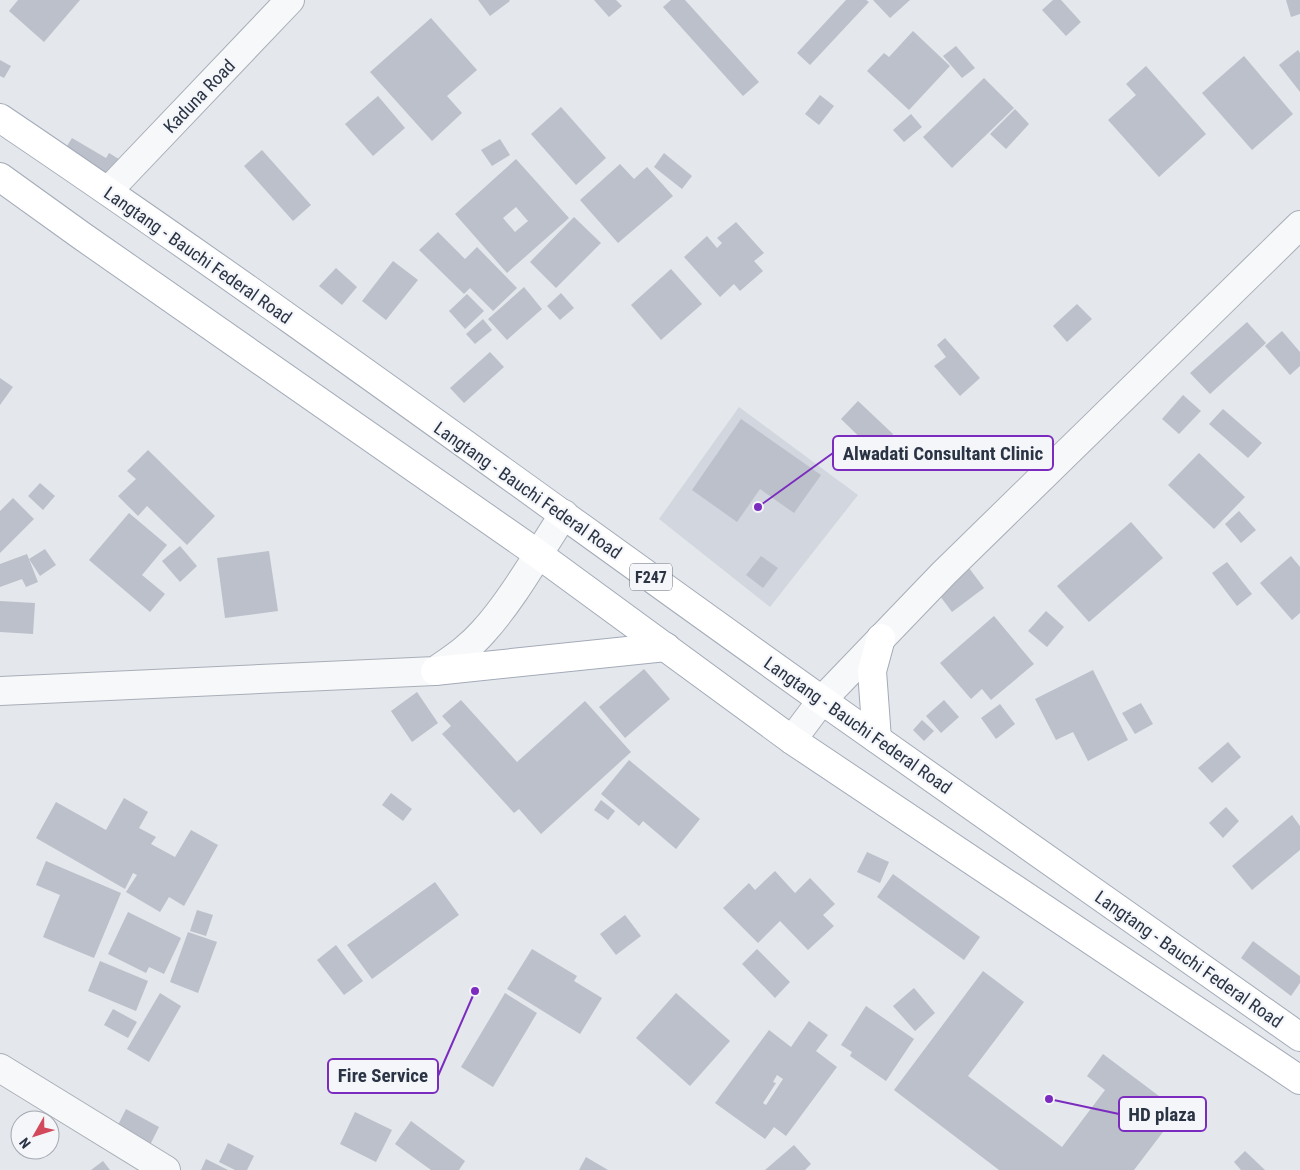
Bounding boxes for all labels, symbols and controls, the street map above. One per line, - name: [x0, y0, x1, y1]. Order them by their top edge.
- street label: Kaduna Road: [159, 55, 239, 137]
- street label: Langtang - Bauchi Federal Road: [100, 182, 296, 328]
- street label: Langtang - Bauchi Federal Road: [430, 417, 626, 563]
- callout: Alwadati Consultant Clinic: [833, 436, 1053, 470]
- text: Alwadati Consultant Clinic: [843, 442, 1044, 465]
- road number: F247: [630, 564, 672, 590]
- street label: Langtang - Bauchi Federal Road: [760, 652, 956, 798]
- street label: Langtang - Bauchi Federal Road: [1091, 886, 1287, 1032]
- callout: Fire Service: [328, 1059, 438, 1093]
- text: Fire Service: [338, 1064, 428, 1087]
- callout: HD plaza: [1119, 1097, 1206, 1131]
- text: HD plaza: [1128, 1103, 1196, 1126]
- north arrow: [10, 1110, 60, 1160]
- text: N: [16, 1135, 34, 1152]

